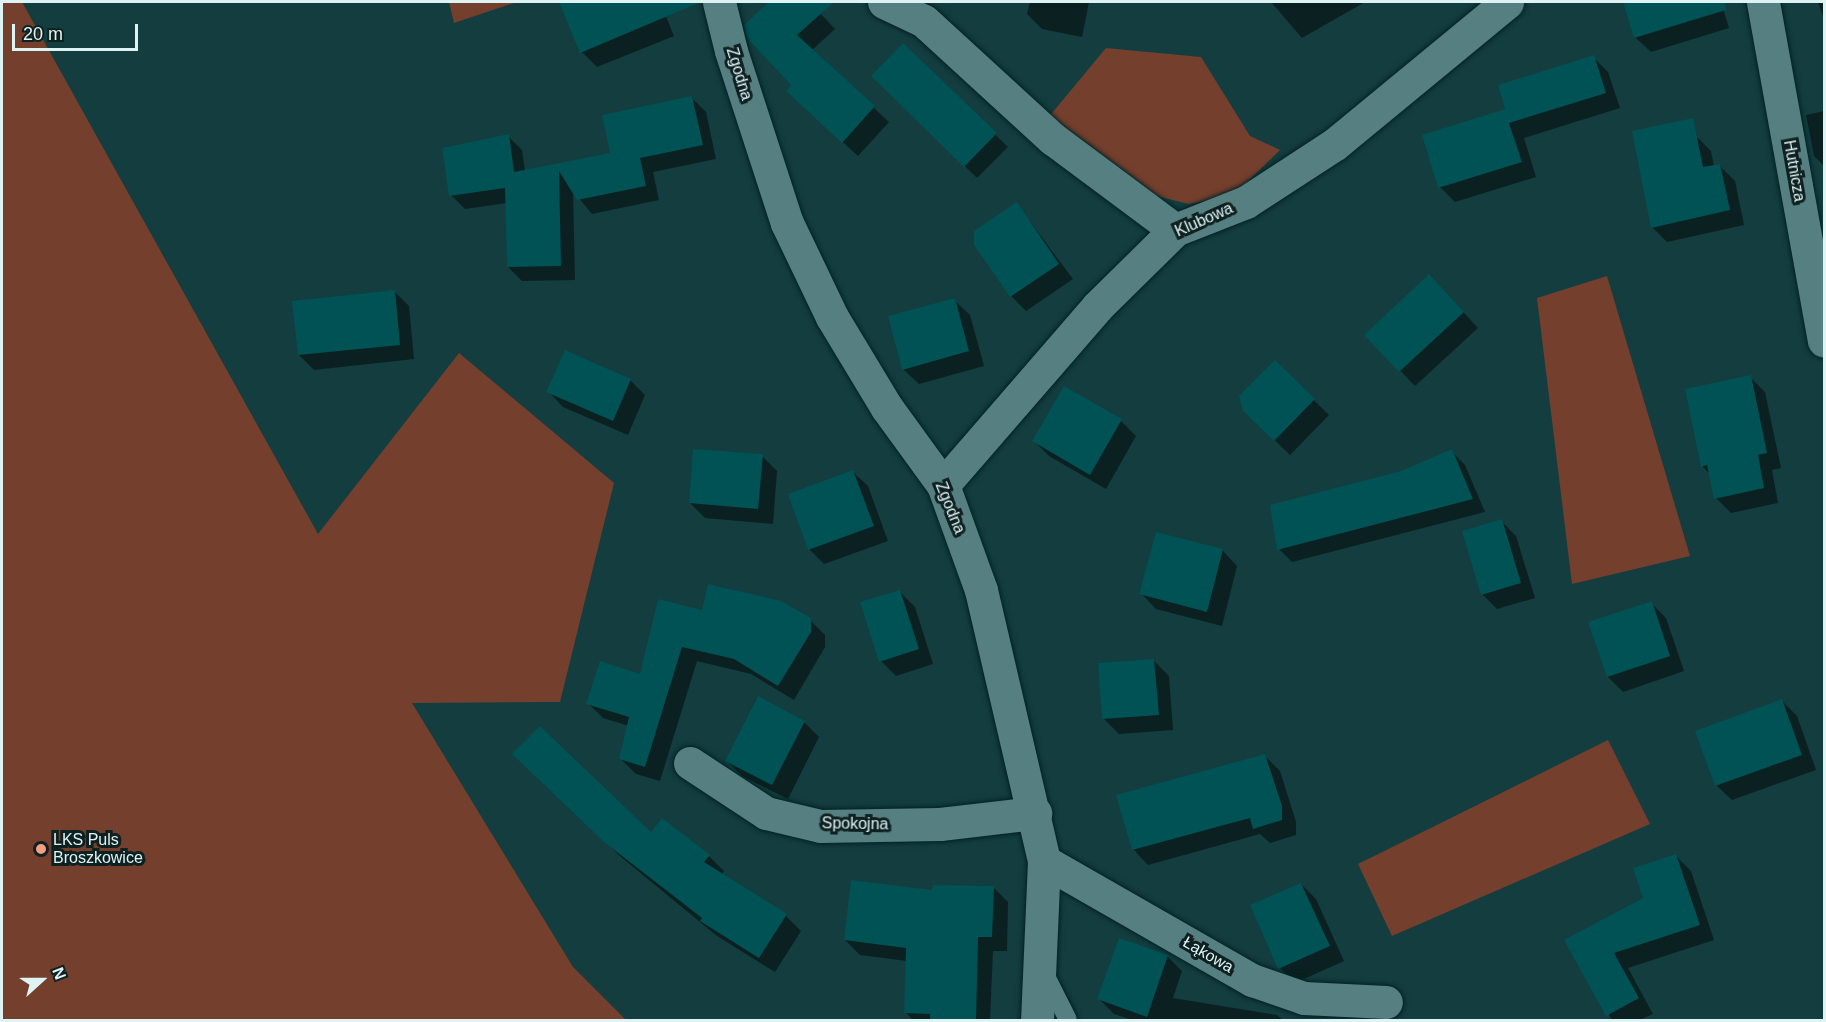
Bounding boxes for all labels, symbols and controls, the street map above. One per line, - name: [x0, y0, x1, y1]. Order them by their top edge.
- scale bar: [15, 12, 141, 50]
- text: 20 m: [23, 24, 63, 44]
- street label: Zgodna: [722, 45, 756, 103]
- street label: Hutnicza: [1779, 139, 1809, 203]
- street label: Klubowa: [1172, 199, 1236, 241]
- street label: Zgodna: [931, 479, 969, 537]
- street label: Spokojna: [821, 814, 889, 834]
- place label: LKS Puls Broszkowice: [53, 830, 143, 868]
- marker: LKS Puls Broszkowice: [34, 842, 48, 856]
- street label: Łąkowa: [1179, 933, 1237, 977]
- north arrow: [12, 950, 72, 1010]
- text: N: [49, 965, 69, 982]

